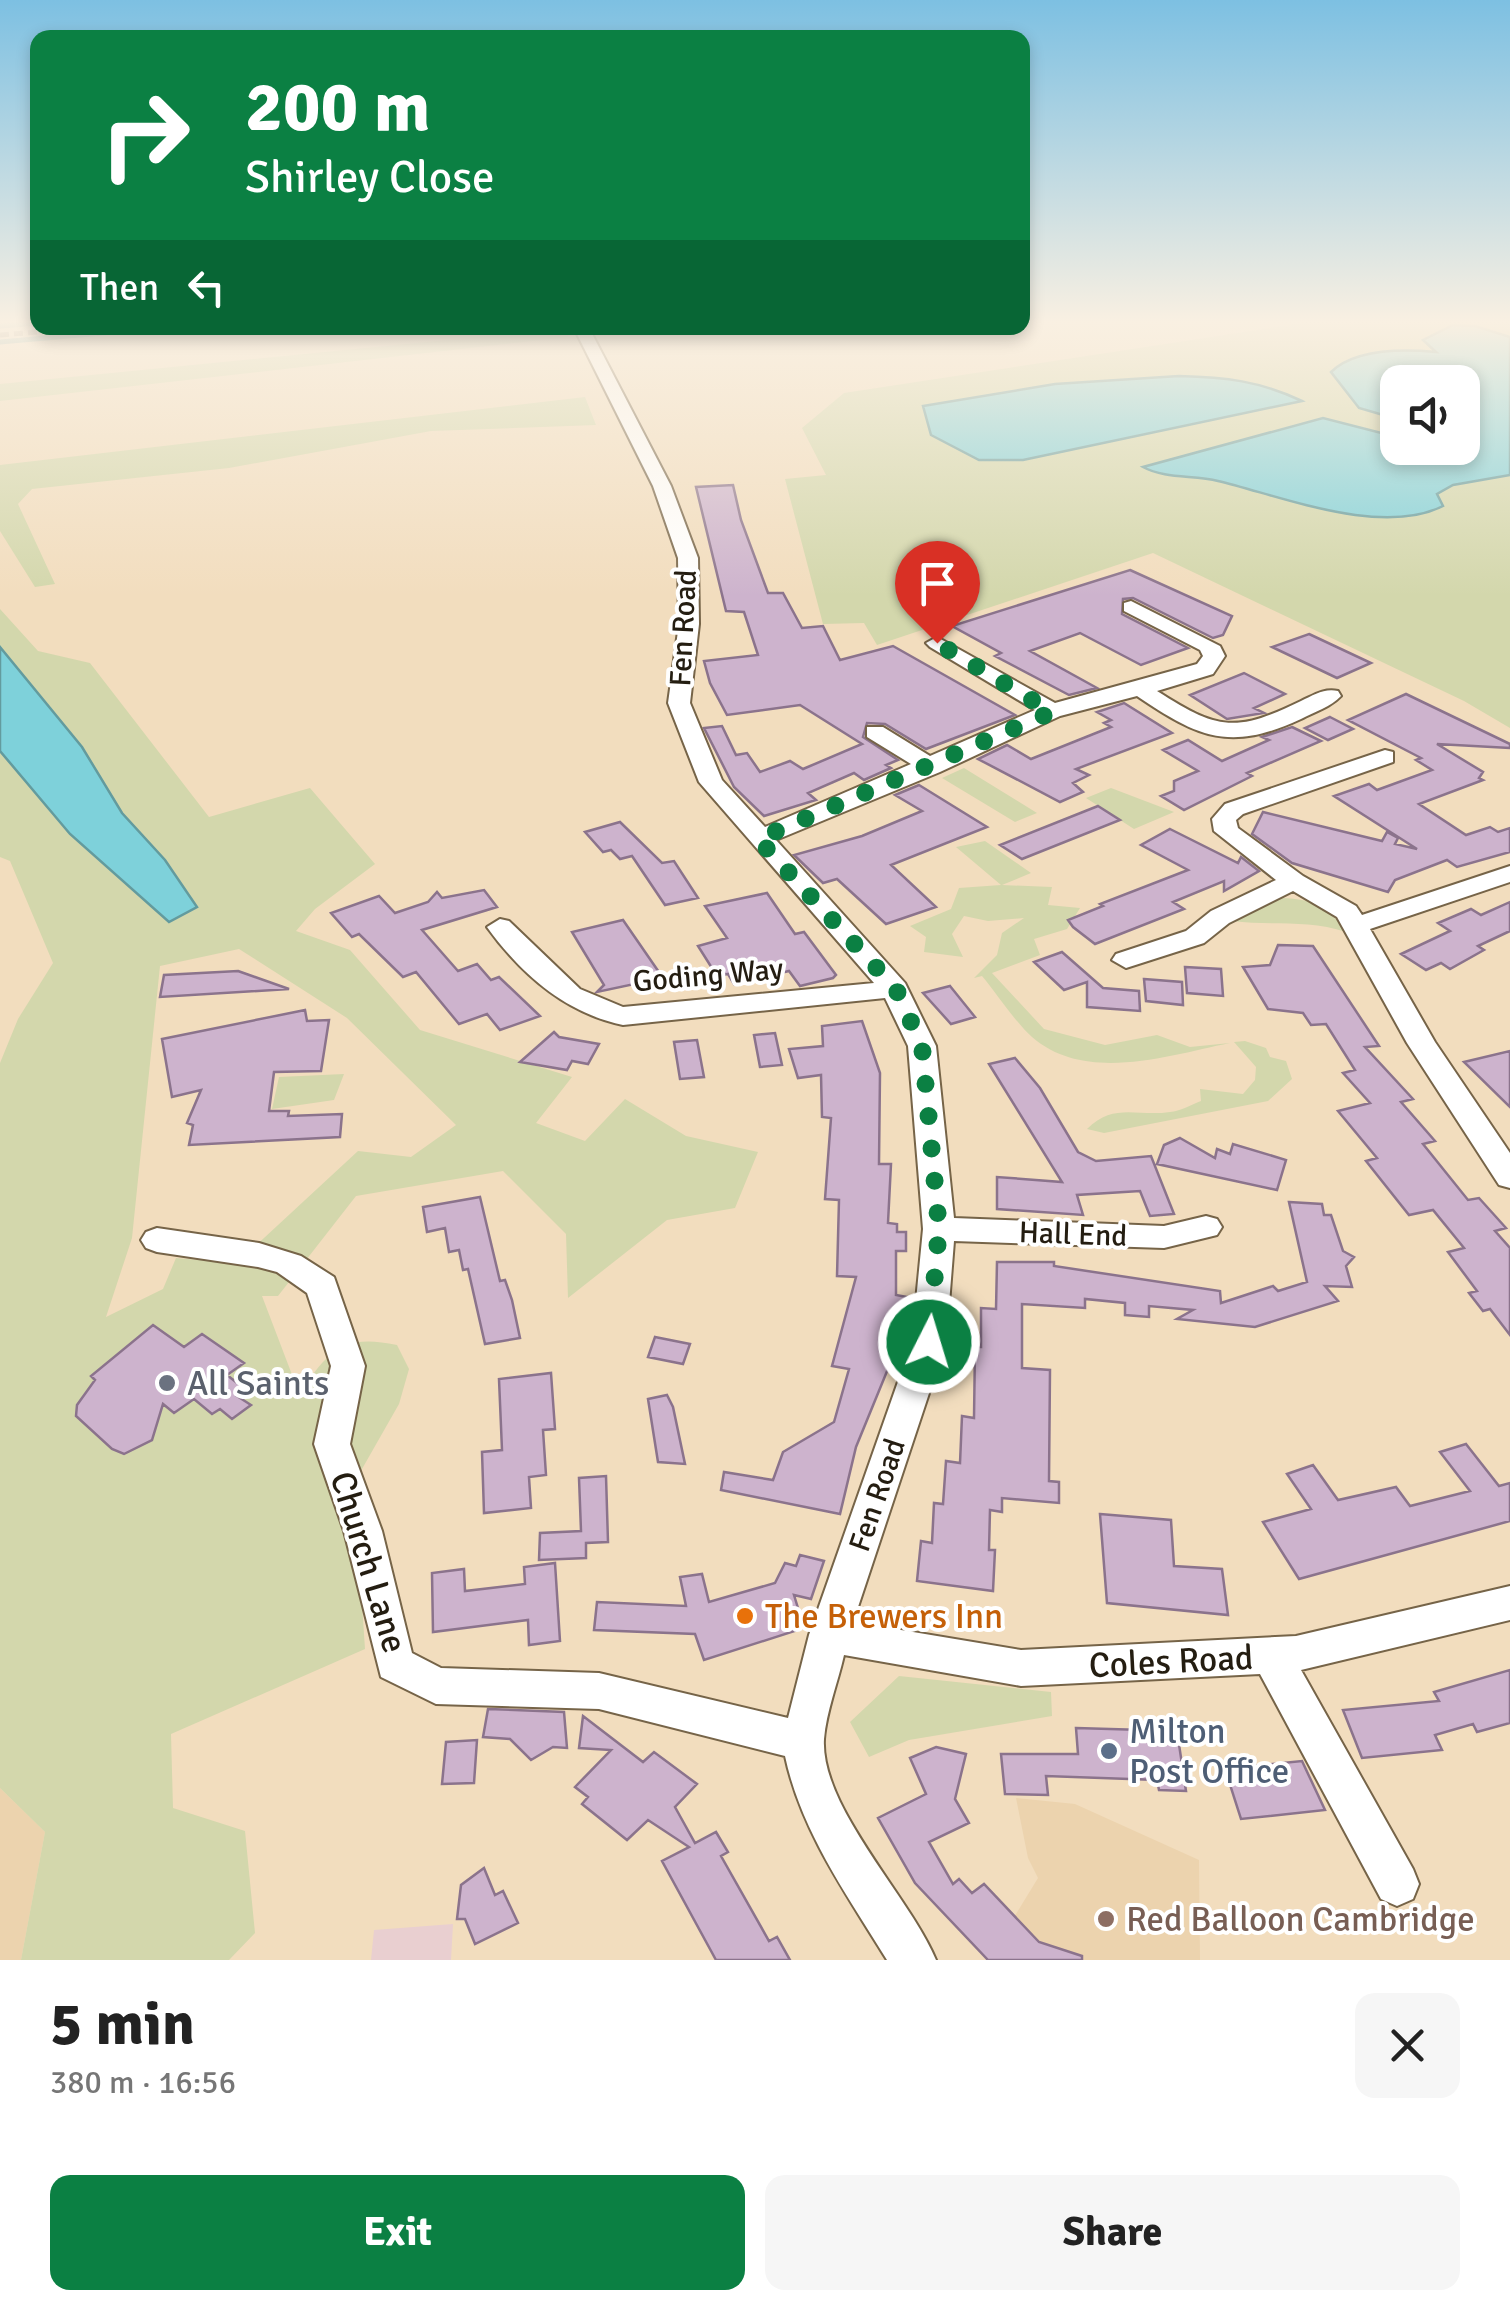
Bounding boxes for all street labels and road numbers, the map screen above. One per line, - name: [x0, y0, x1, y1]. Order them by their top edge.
- street label: Fen Road: [662, 569, 705, 687]
- street label: Goding Way: [631, 950, 785, 1001]
- street label: Hall End: [1018, 1214, 1128, 1255]
- street label: Fen Road: [841, 1434, 914, 1556]
- street label: Church Lane: [321, 1466, 416, 1658]
- street label: Coles Road: [1088, 1636, 1254, 1687]

